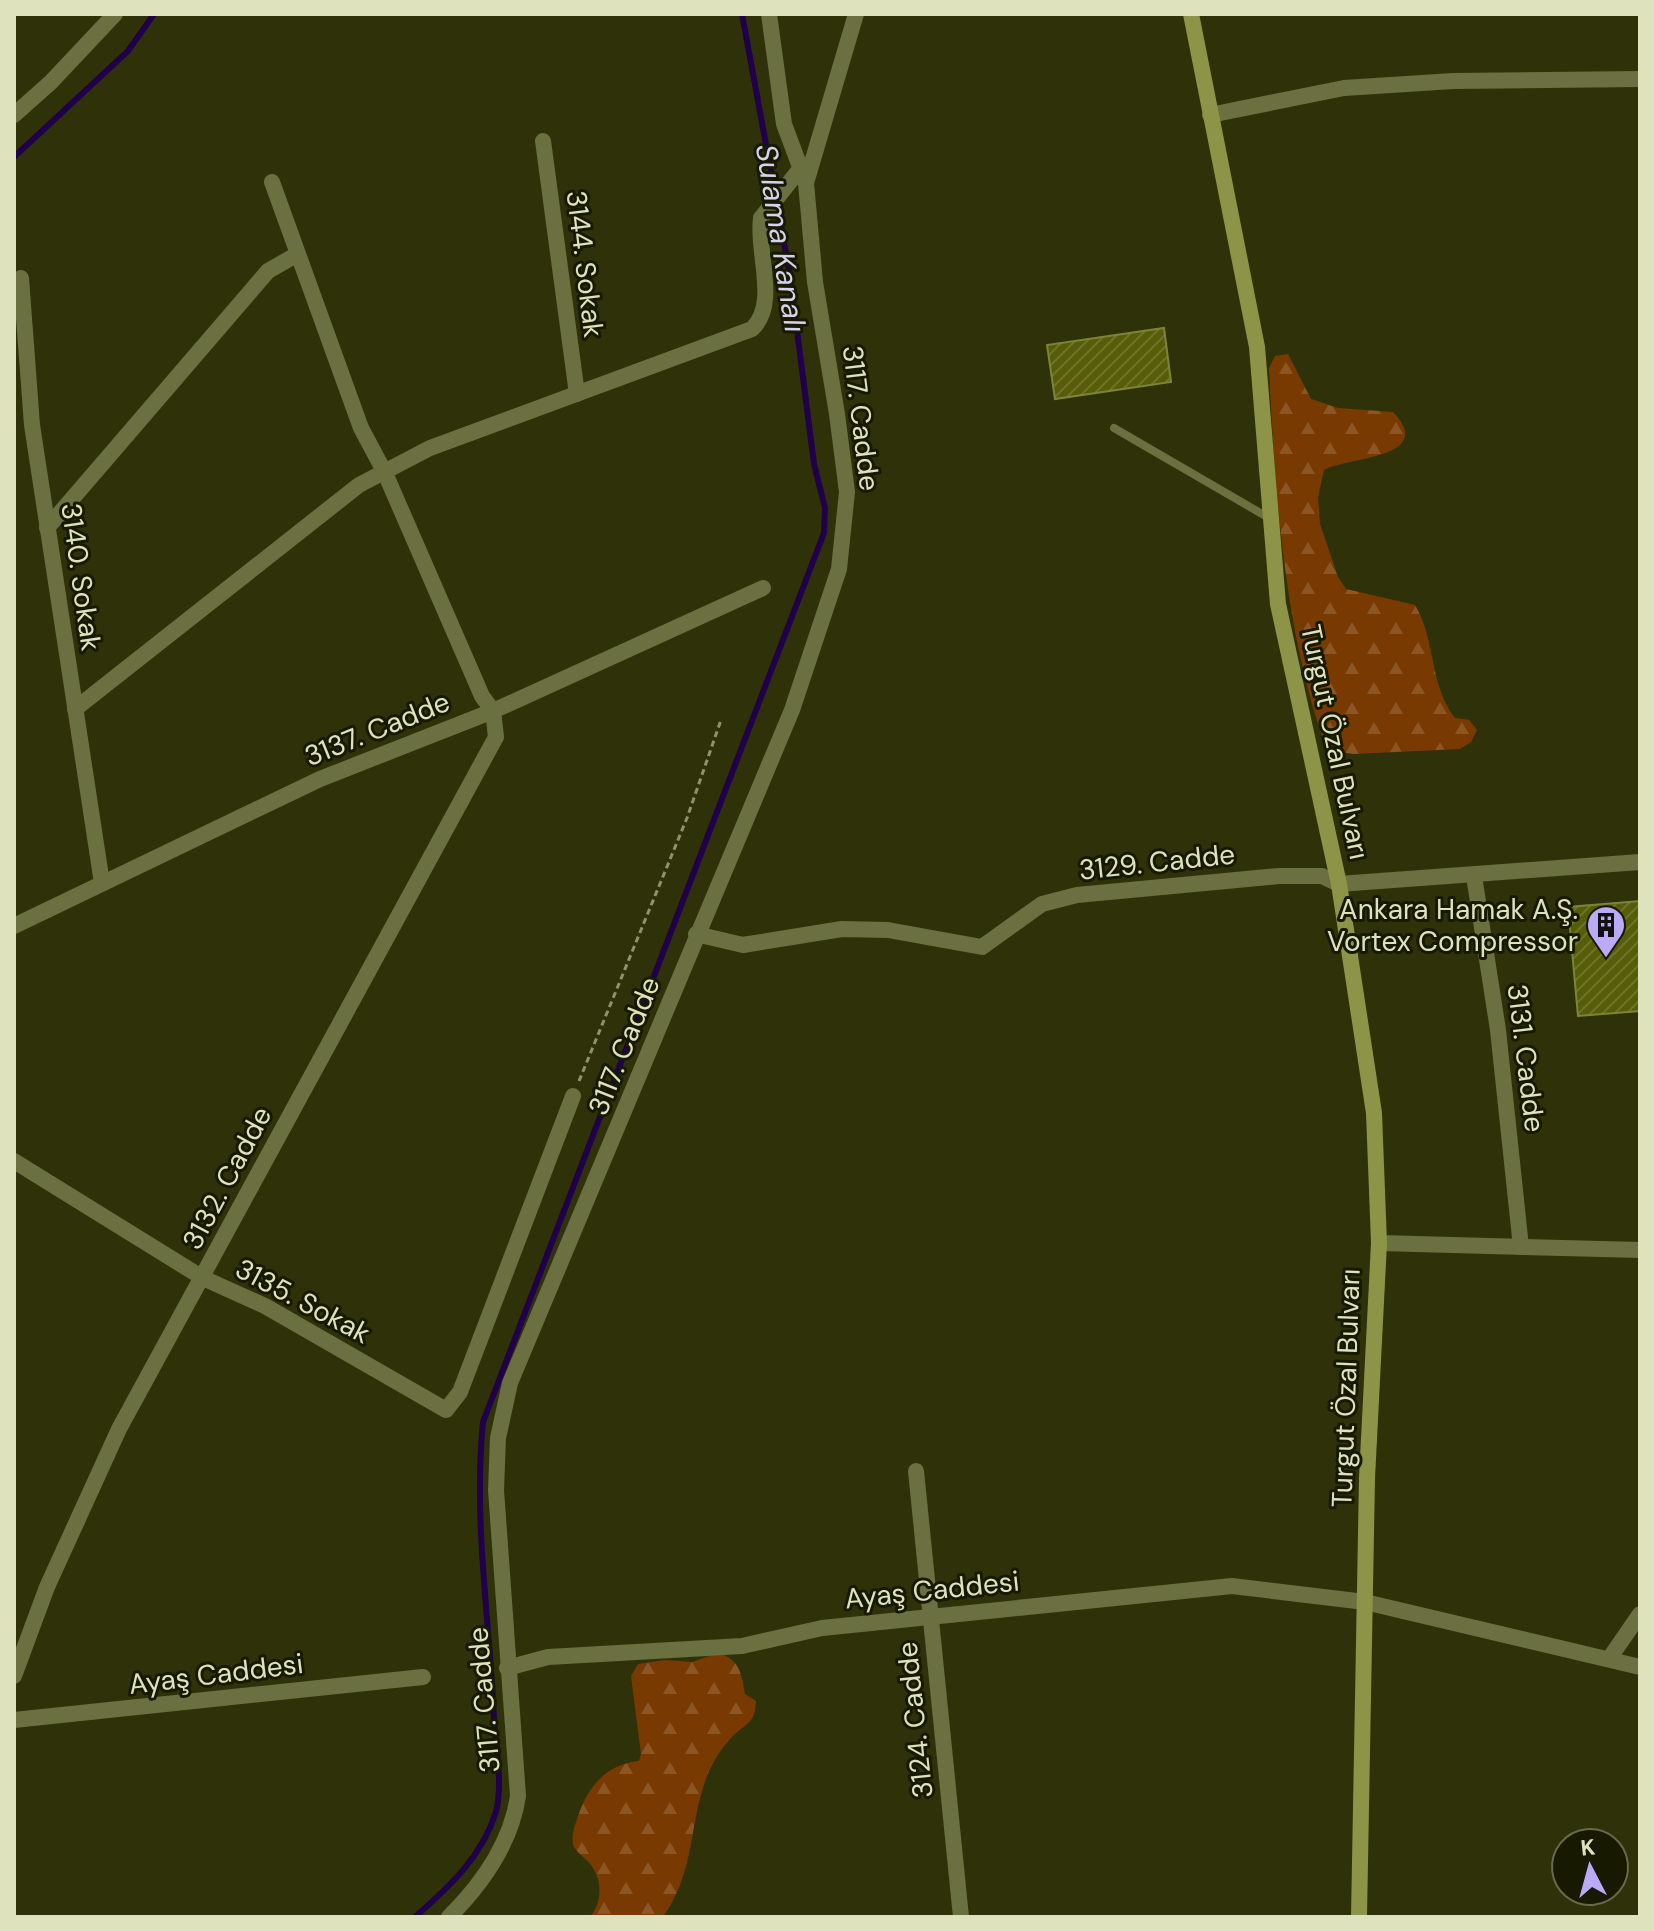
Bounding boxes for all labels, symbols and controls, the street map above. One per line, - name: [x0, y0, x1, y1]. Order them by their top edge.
- water label: Sulama Kanalı: [747, 141, 815, 335]
- street label: 3144. Sokak: [558, 188, 612, 340]
- street label: 3117. Cadde: [834, 343, 888, 493]
- street label: 3140. Sokak: [52, 501, 110, 653]
- street label: Turgut Özal Bulvarı: [1292, 621, 1378, 863]
- street label: 3137. Cadde: [299, 683, 455, 775]
- street label: 3129. Cadde: [1077, 835, 1237, 889]
- place label: Ankara Hamak A.Ş. Vortex Compressor: [1327, 891, 1578, 960]
- building icon: Ankara Hamak A.Ş. Vortex Compressor: [1585, 904, 1627, 959]
- street label: 3117. Cadde: [579, 971, 669, 1121]
- street label: 3131. Cadde: [1499, 982, 1553, 1134]
- street label: 3132. Cadde: [174, 1100, 280, 1256]
- street label: 3135. Sokak: [229, 1250, 377, 1352]
- street label: Turgut Özal Bulvarı: [1323, 1268, 1369, 1508]
- street label: Ayaş Caddesi: [843, 1562, 1021, 1618]
- street label: 3117. Cadde: [459, 1626, 509, 1774]
- street label: 3124. Cadde: [888, 1640, 942, 1800]
- street label: Ayaş Caddesi: [127, 1645, 305, 1703]
- north arrow: [1550, 1827, 1630, 1907]
- text: K: [1579, 1832, 1597, 1863]

